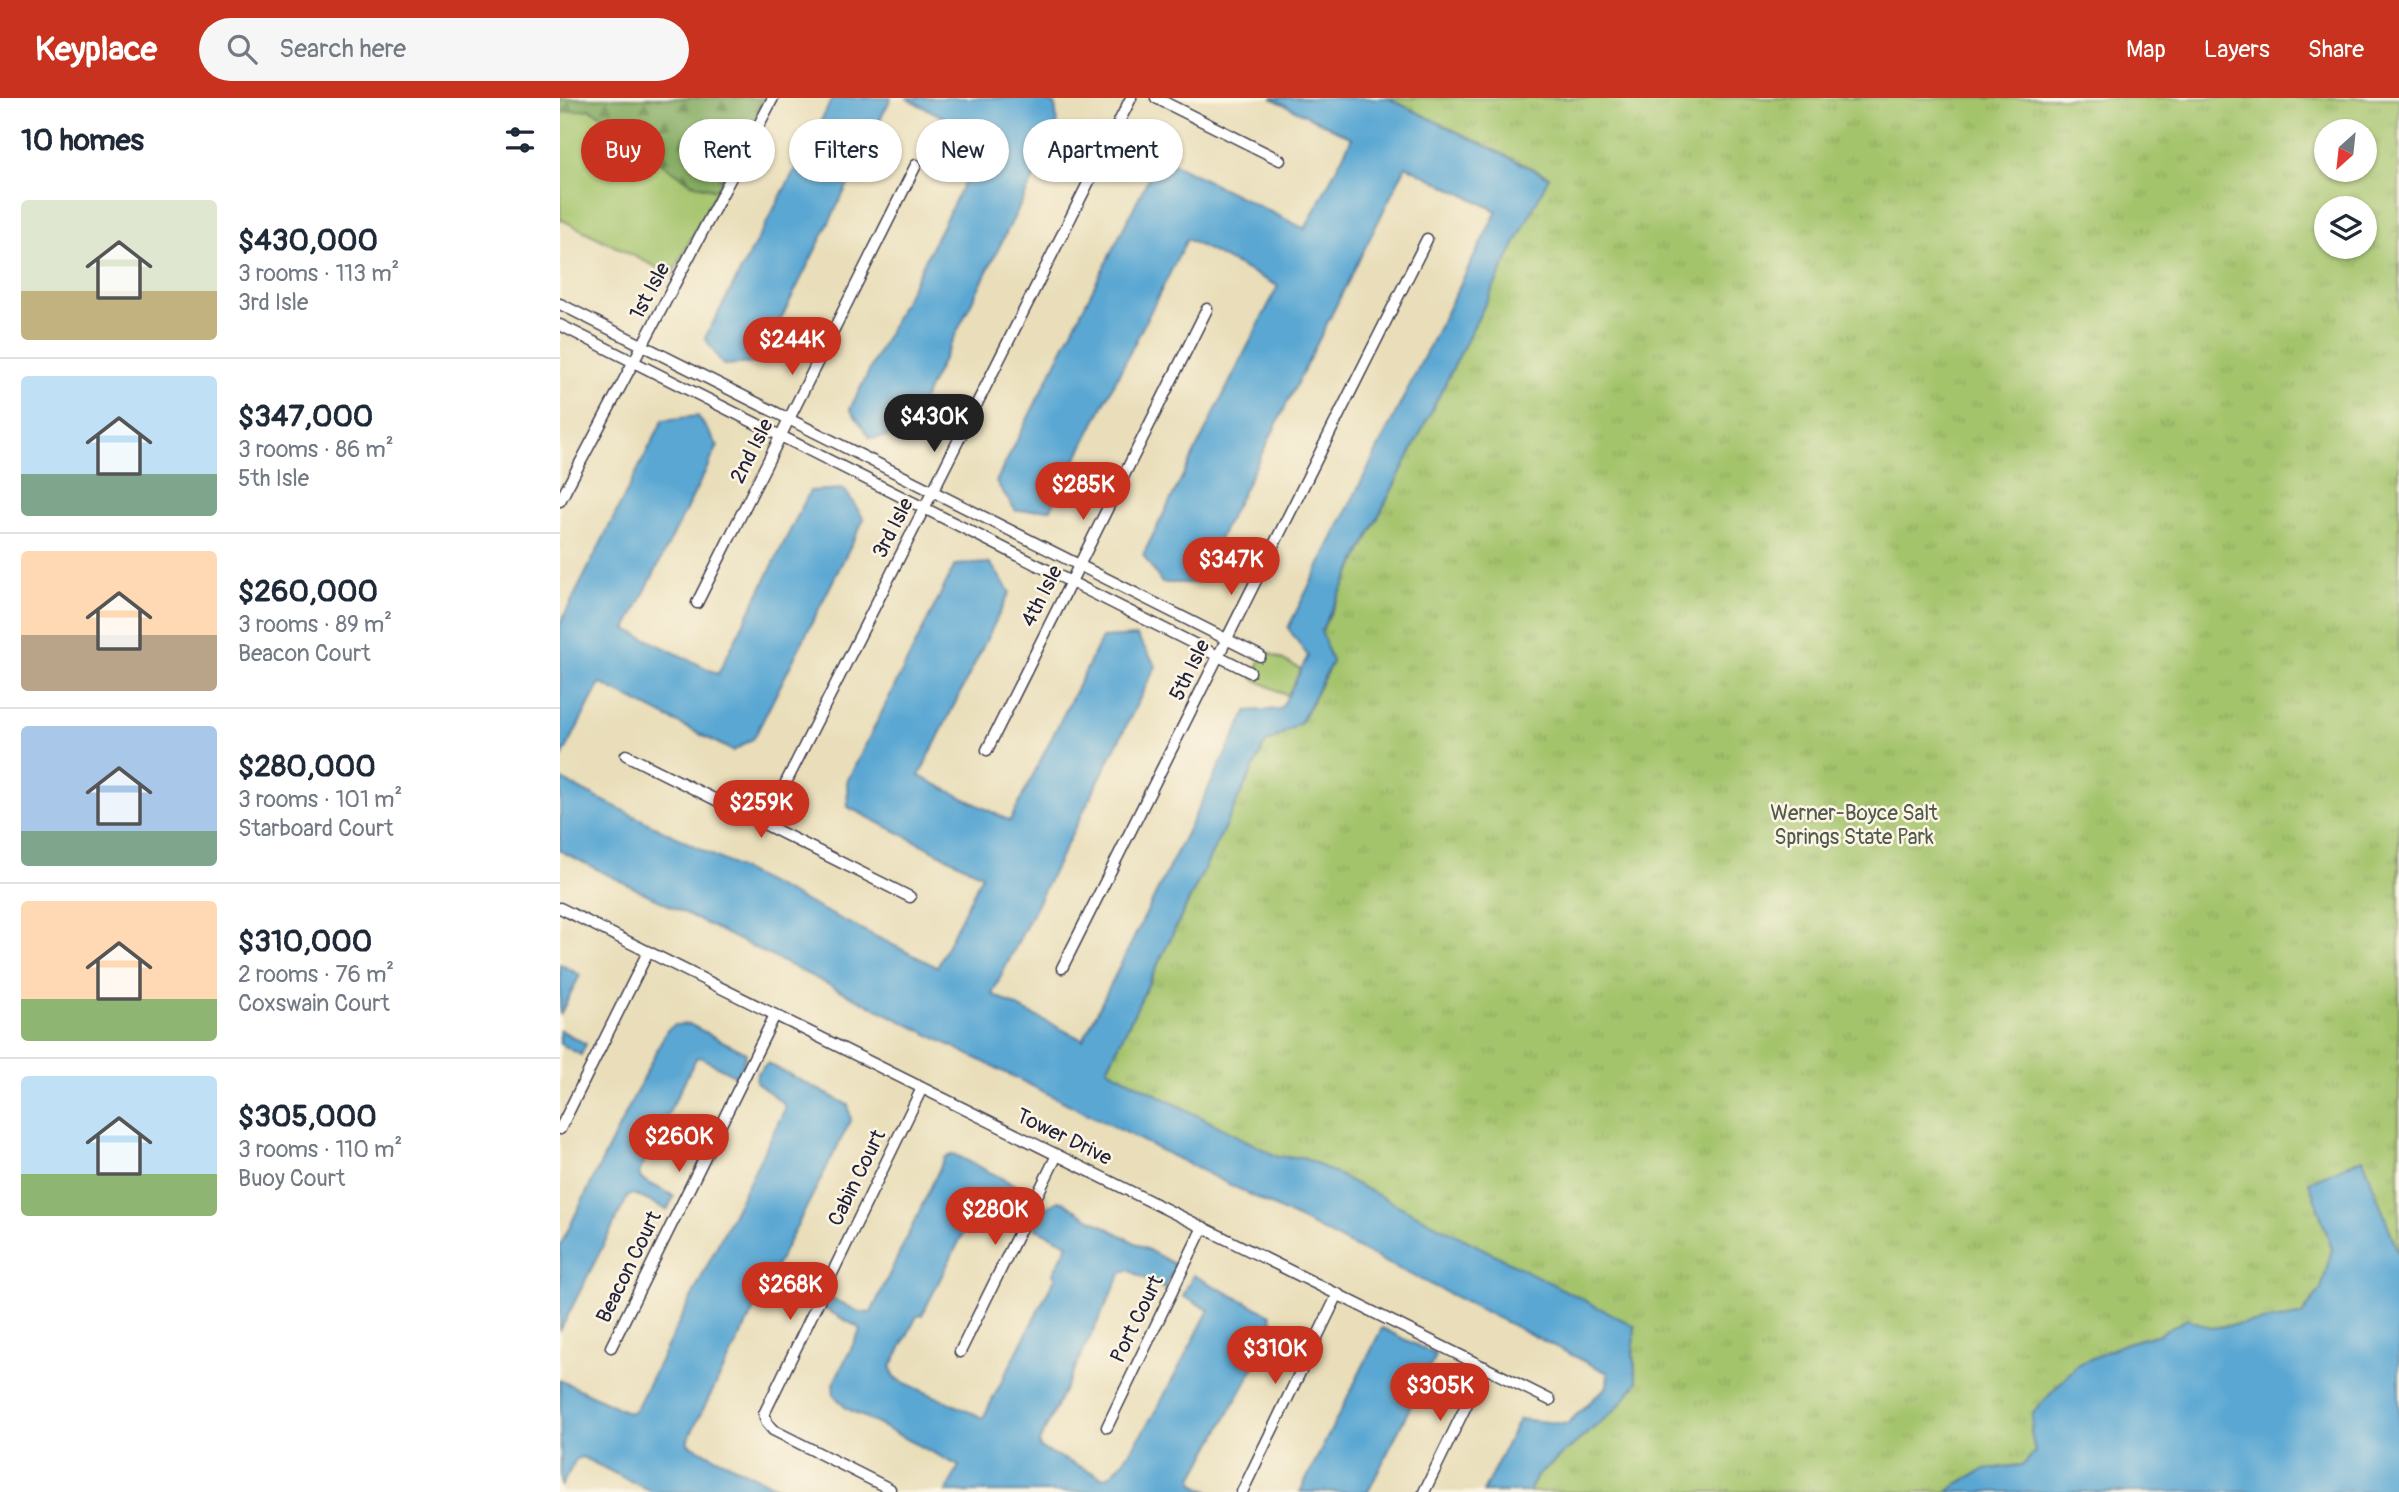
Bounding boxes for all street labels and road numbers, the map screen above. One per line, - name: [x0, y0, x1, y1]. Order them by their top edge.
- street label: 1st Isle: [624, 257, 677, 324]
- street label: 2nd Isle: [724, 414, 780, 488]
- street label: 3rd Isle: [866, 493, 920, 563]
- street label: 4th Isle: [1015, 560, 1069, 631]
- street label: 5th Isle: [1164, 634, 1217, 705]
- street label: Tower Drive: [1012, 1102, 1117, 1172]
- street label: Cabin Court: [822, 1125, 892, 1231]
- street label: Beacon Court: [590, 1206, 668, 1327]
- street label: Port Court: [1104, 1270, 1170, 1367]

